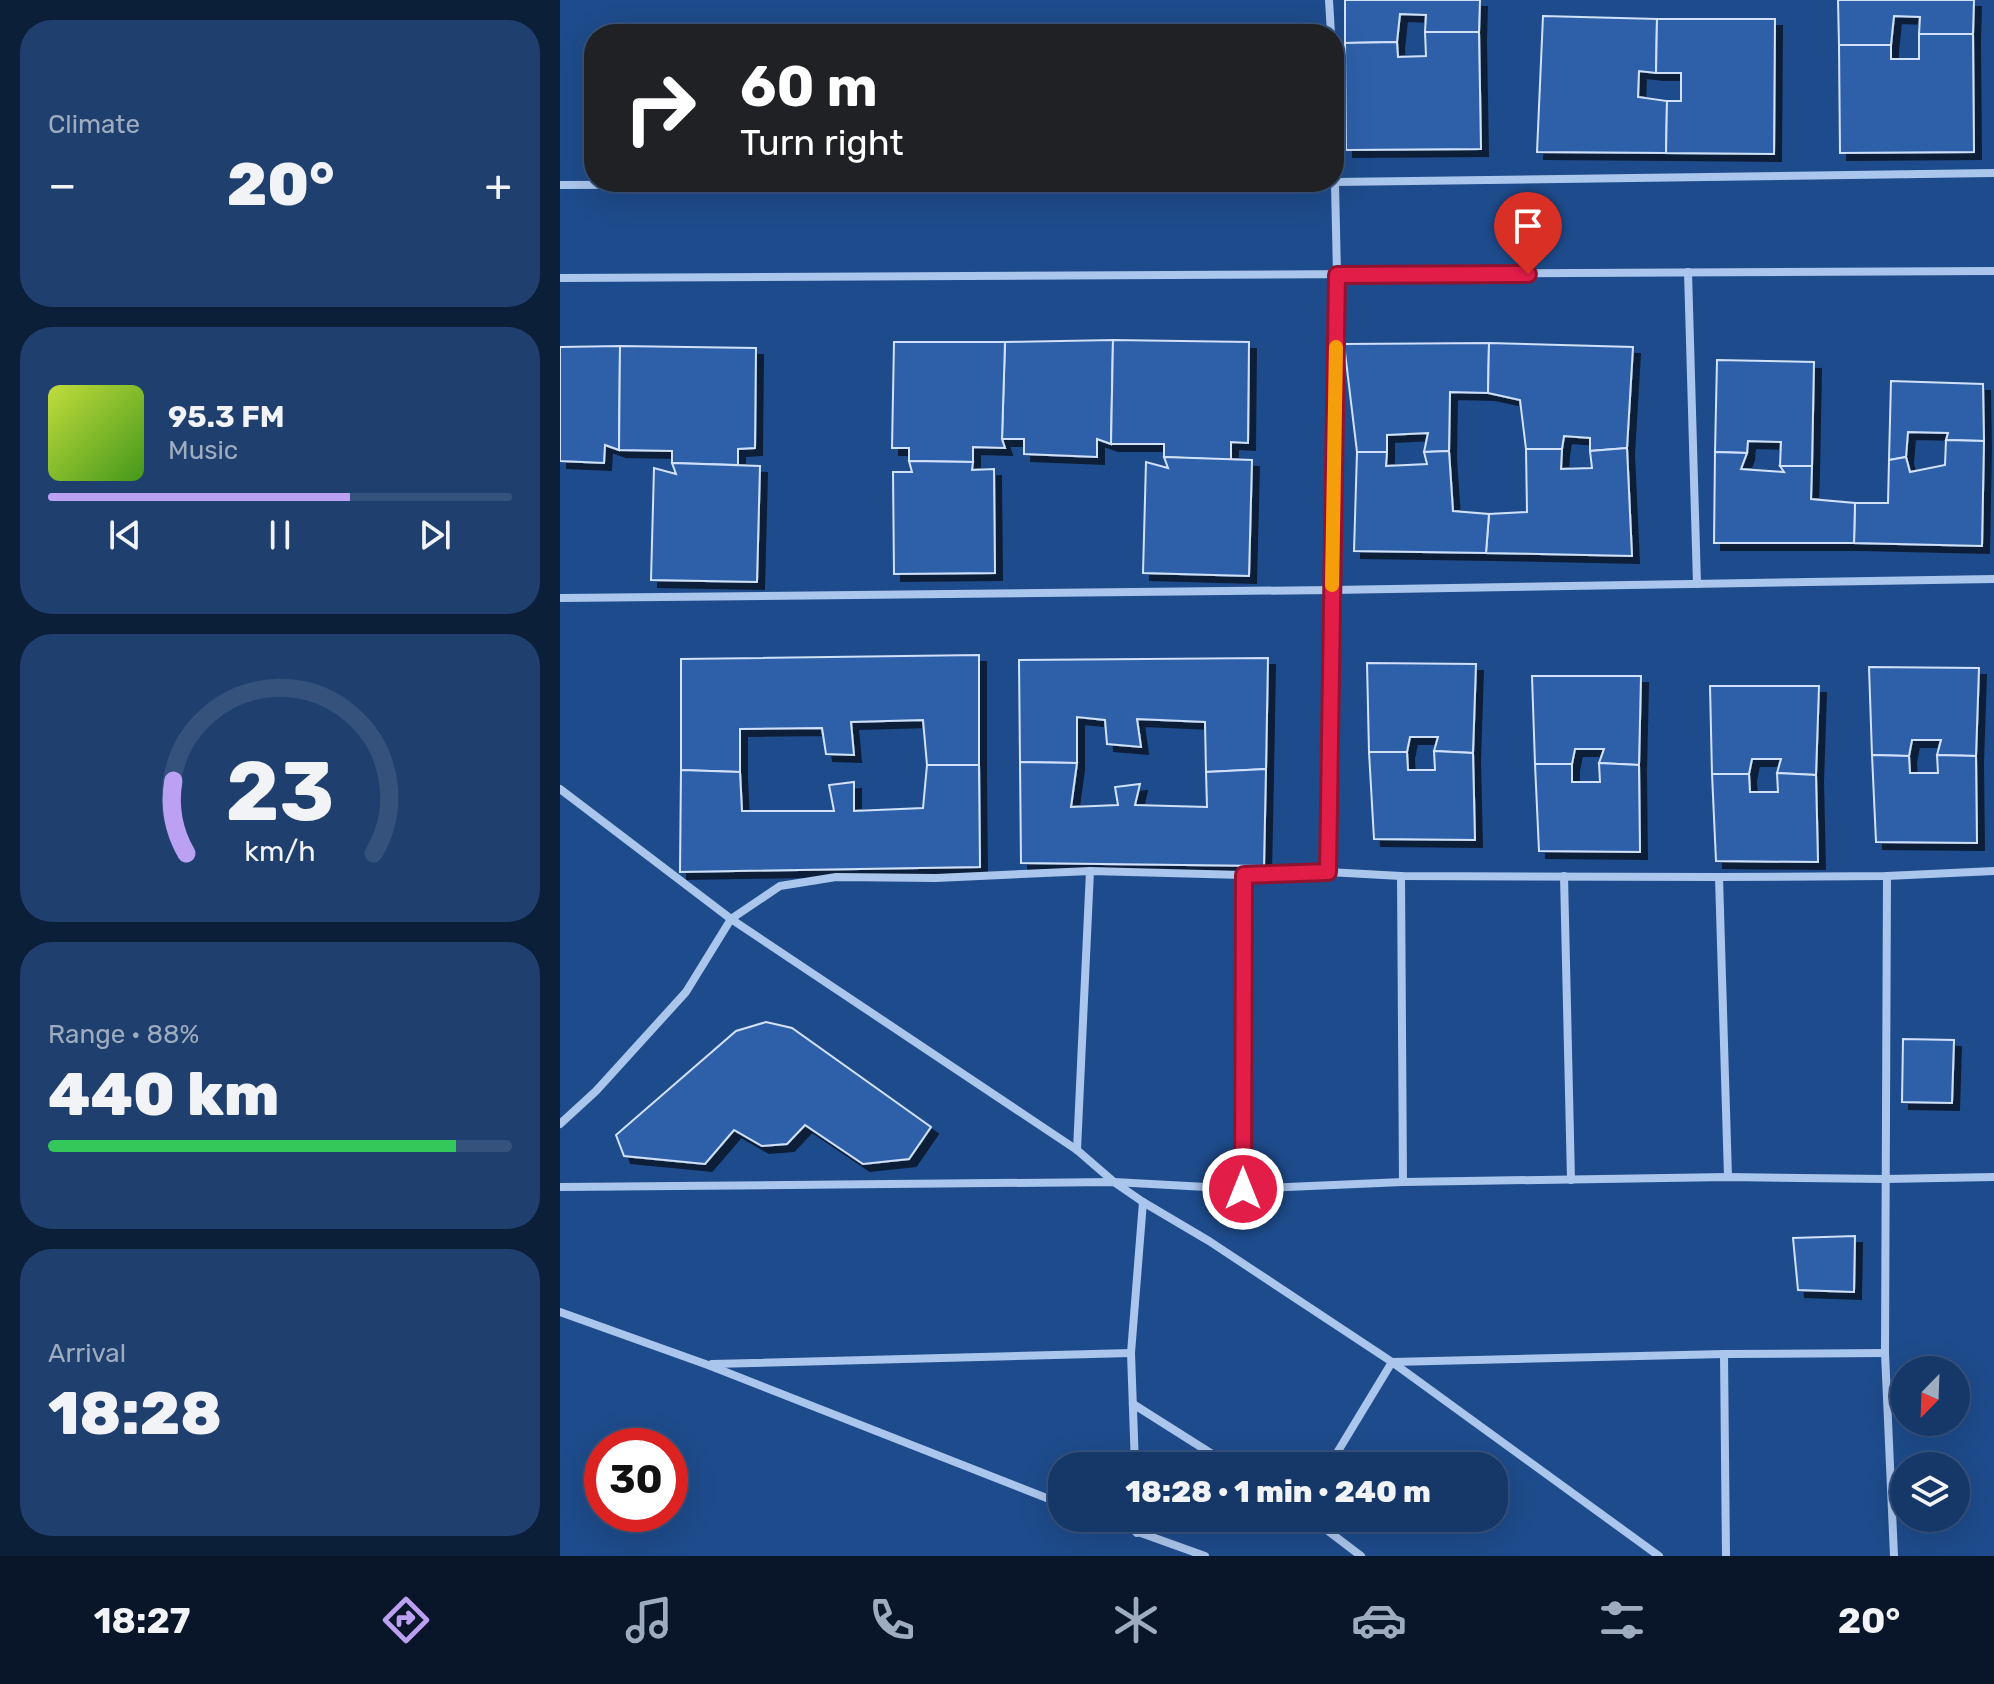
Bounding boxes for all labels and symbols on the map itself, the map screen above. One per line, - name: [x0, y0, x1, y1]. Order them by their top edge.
- pin: [1494, 192, 1562, 274]
- position arrow: [1201, 1147, 1285, 1231]
- north arrow: [1890, 1356, 1970, 1436]
- speed limit sign: 30: [584, 1428, 688, 1532]

